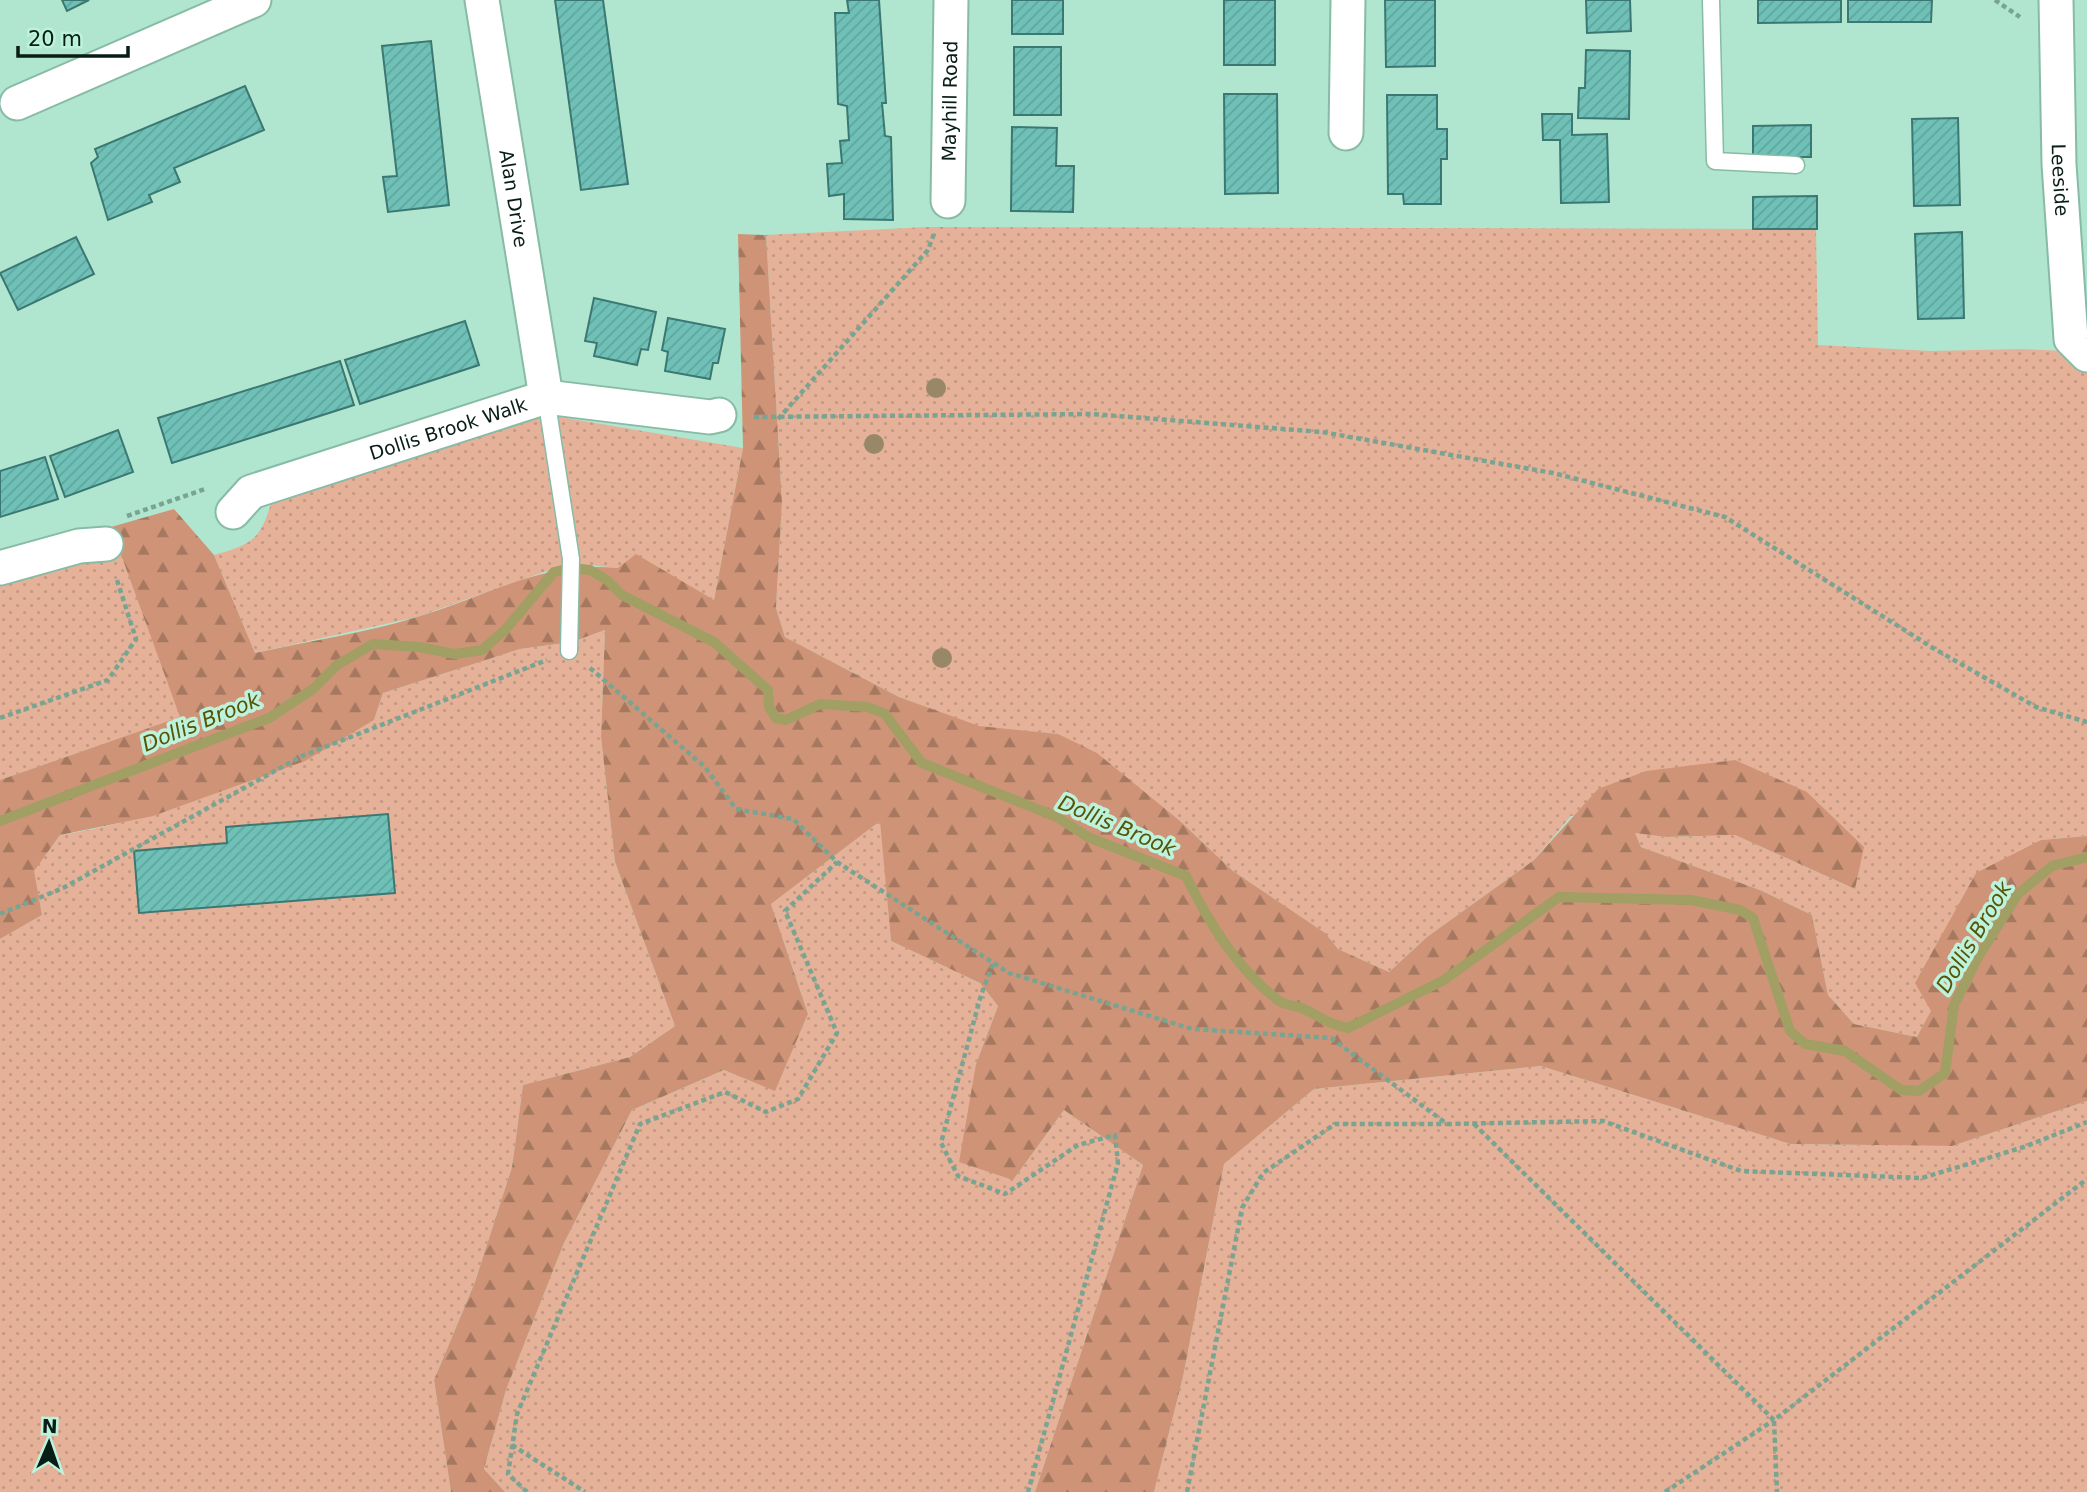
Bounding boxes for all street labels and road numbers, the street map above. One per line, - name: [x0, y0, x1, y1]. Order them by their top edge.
- street label: Mayhill Road: [938, 40, 961, 162]
- street label: Leeside: [2048, 143, 2074, 217]
- street label: Alan Drive: [495, 148, 533, 249]
- street label: Dollis Brook Walk: [367, 393, 530, 464]

